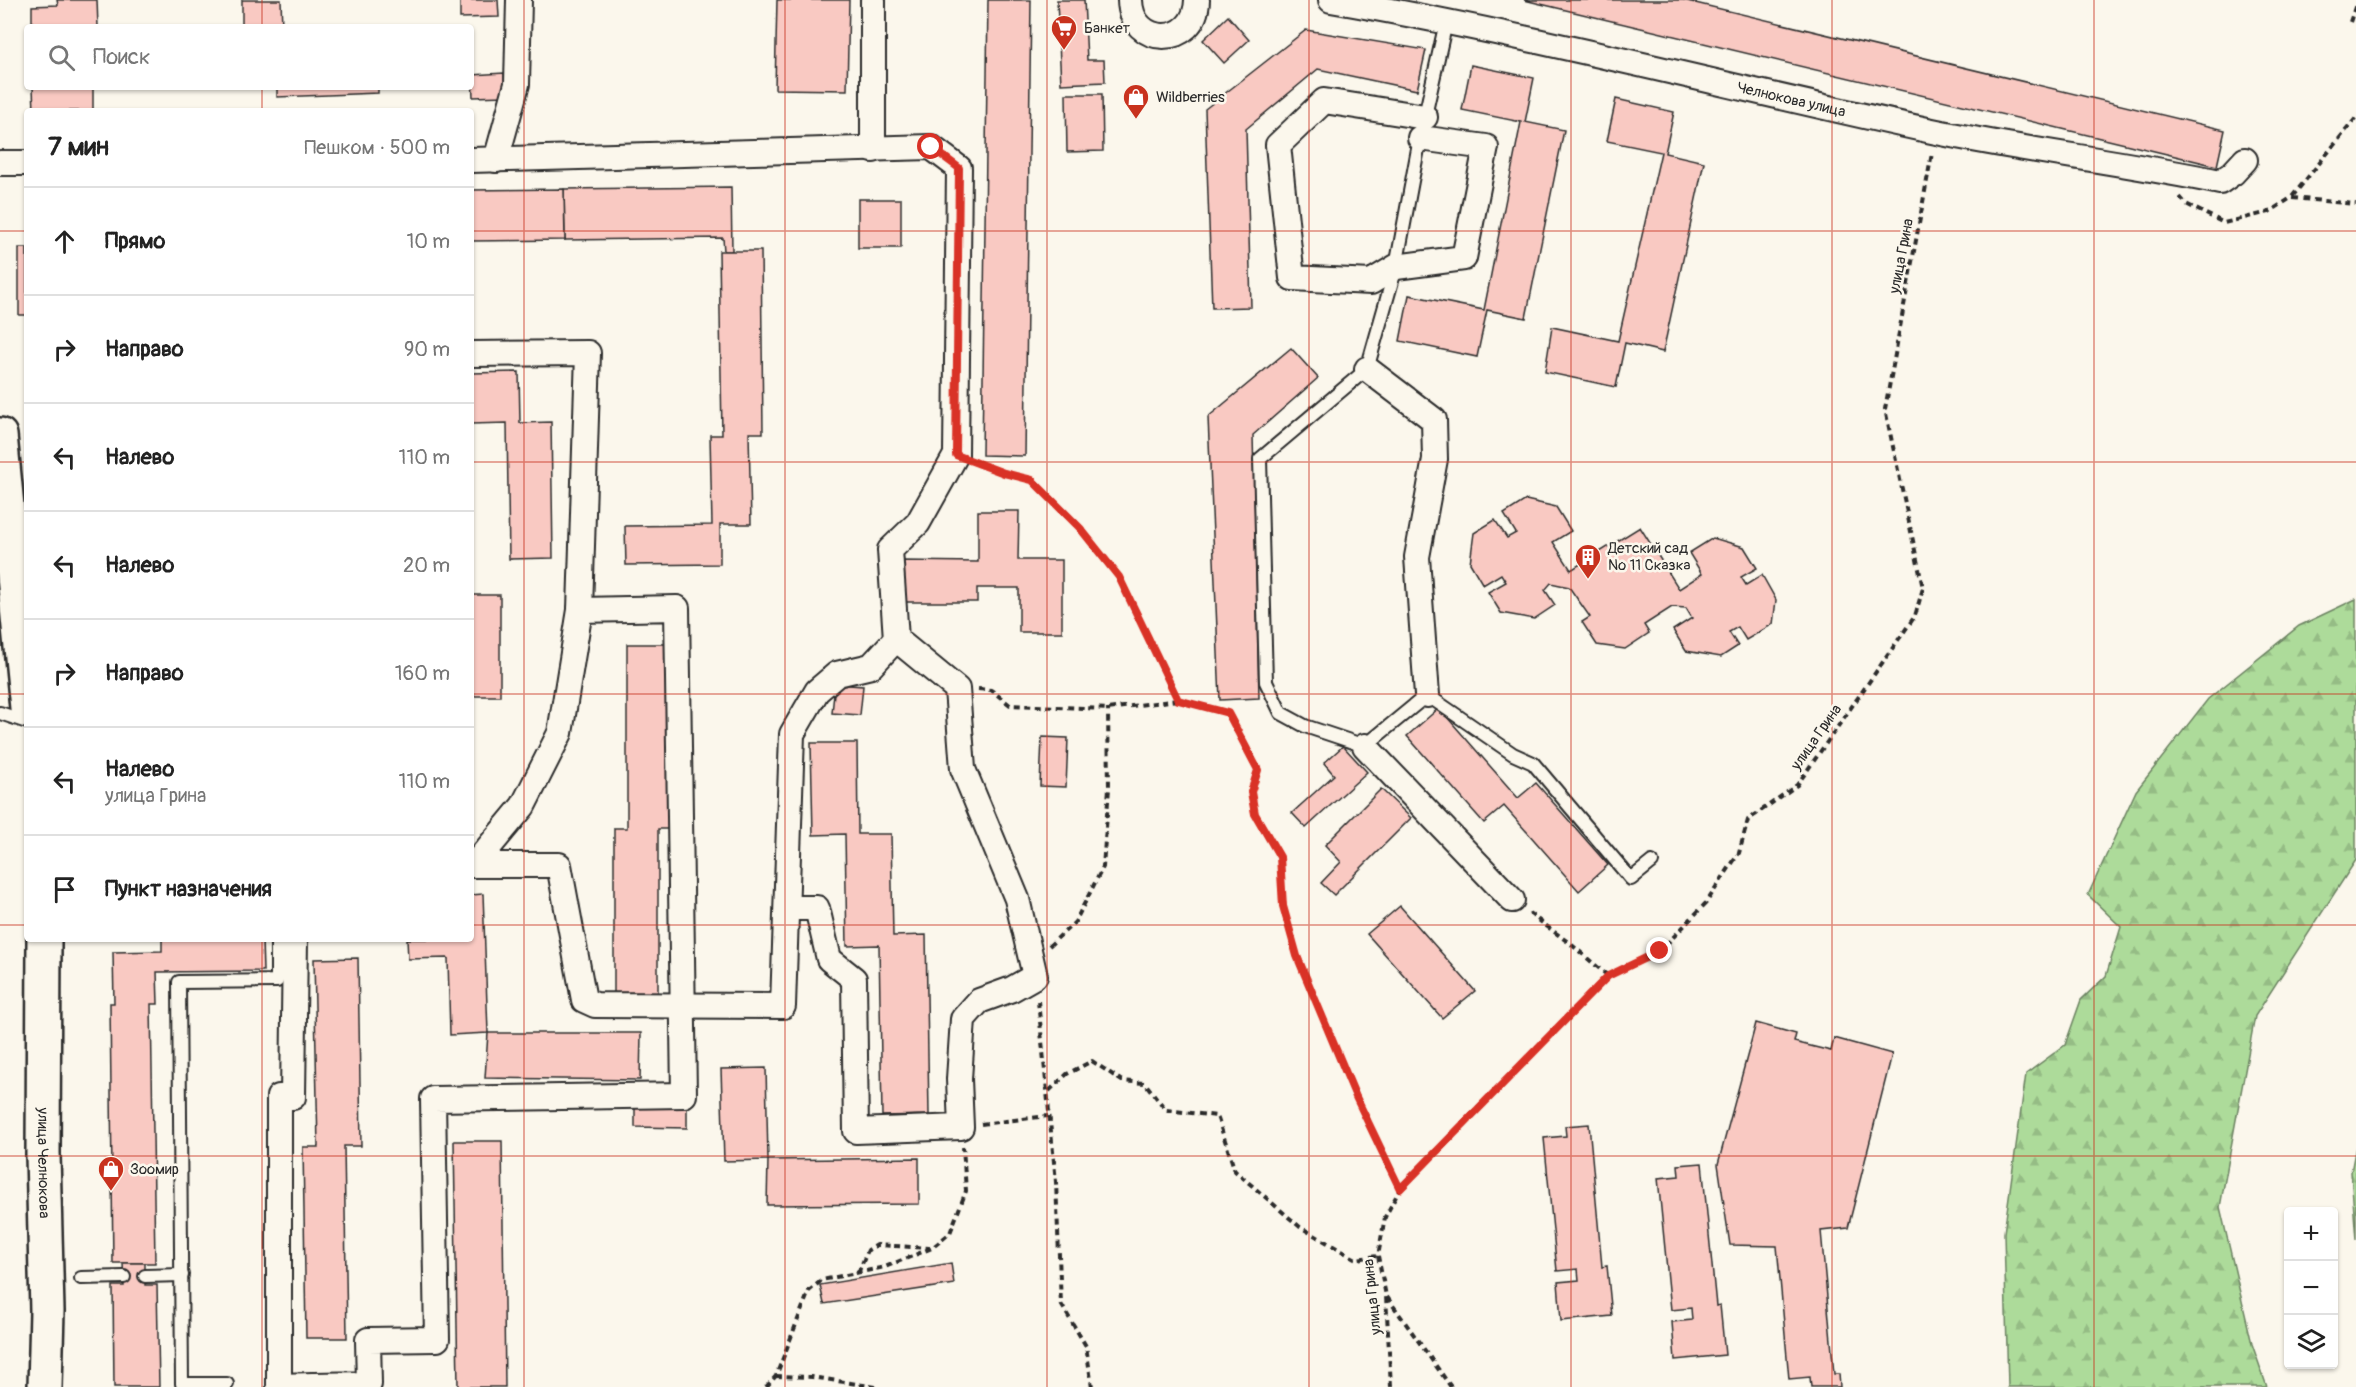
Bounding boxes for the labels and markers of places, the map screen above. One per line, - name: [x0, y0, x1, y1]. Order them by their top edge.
- supermarket icon: Банкет: [1049, 13, 1079, 51]
- place label: Банкет: [1084, 19, 1131, 38]
- shop icon: Wildberries: [1121, 82, 1151, 120]
- place label: Wildberries: [1156, 88, 1225, 107]
- place label: Детский сад № 11 Сказка: [1607, 539, 1690, 575]
- building icon: Детский сад № 11 Сказка: [1573, 542, 1603, 580]
- shop icon: Зоомир: [96, 1154, 126, 1192]
- place label: Зоомир: [130, 1160, 179, 1179]

